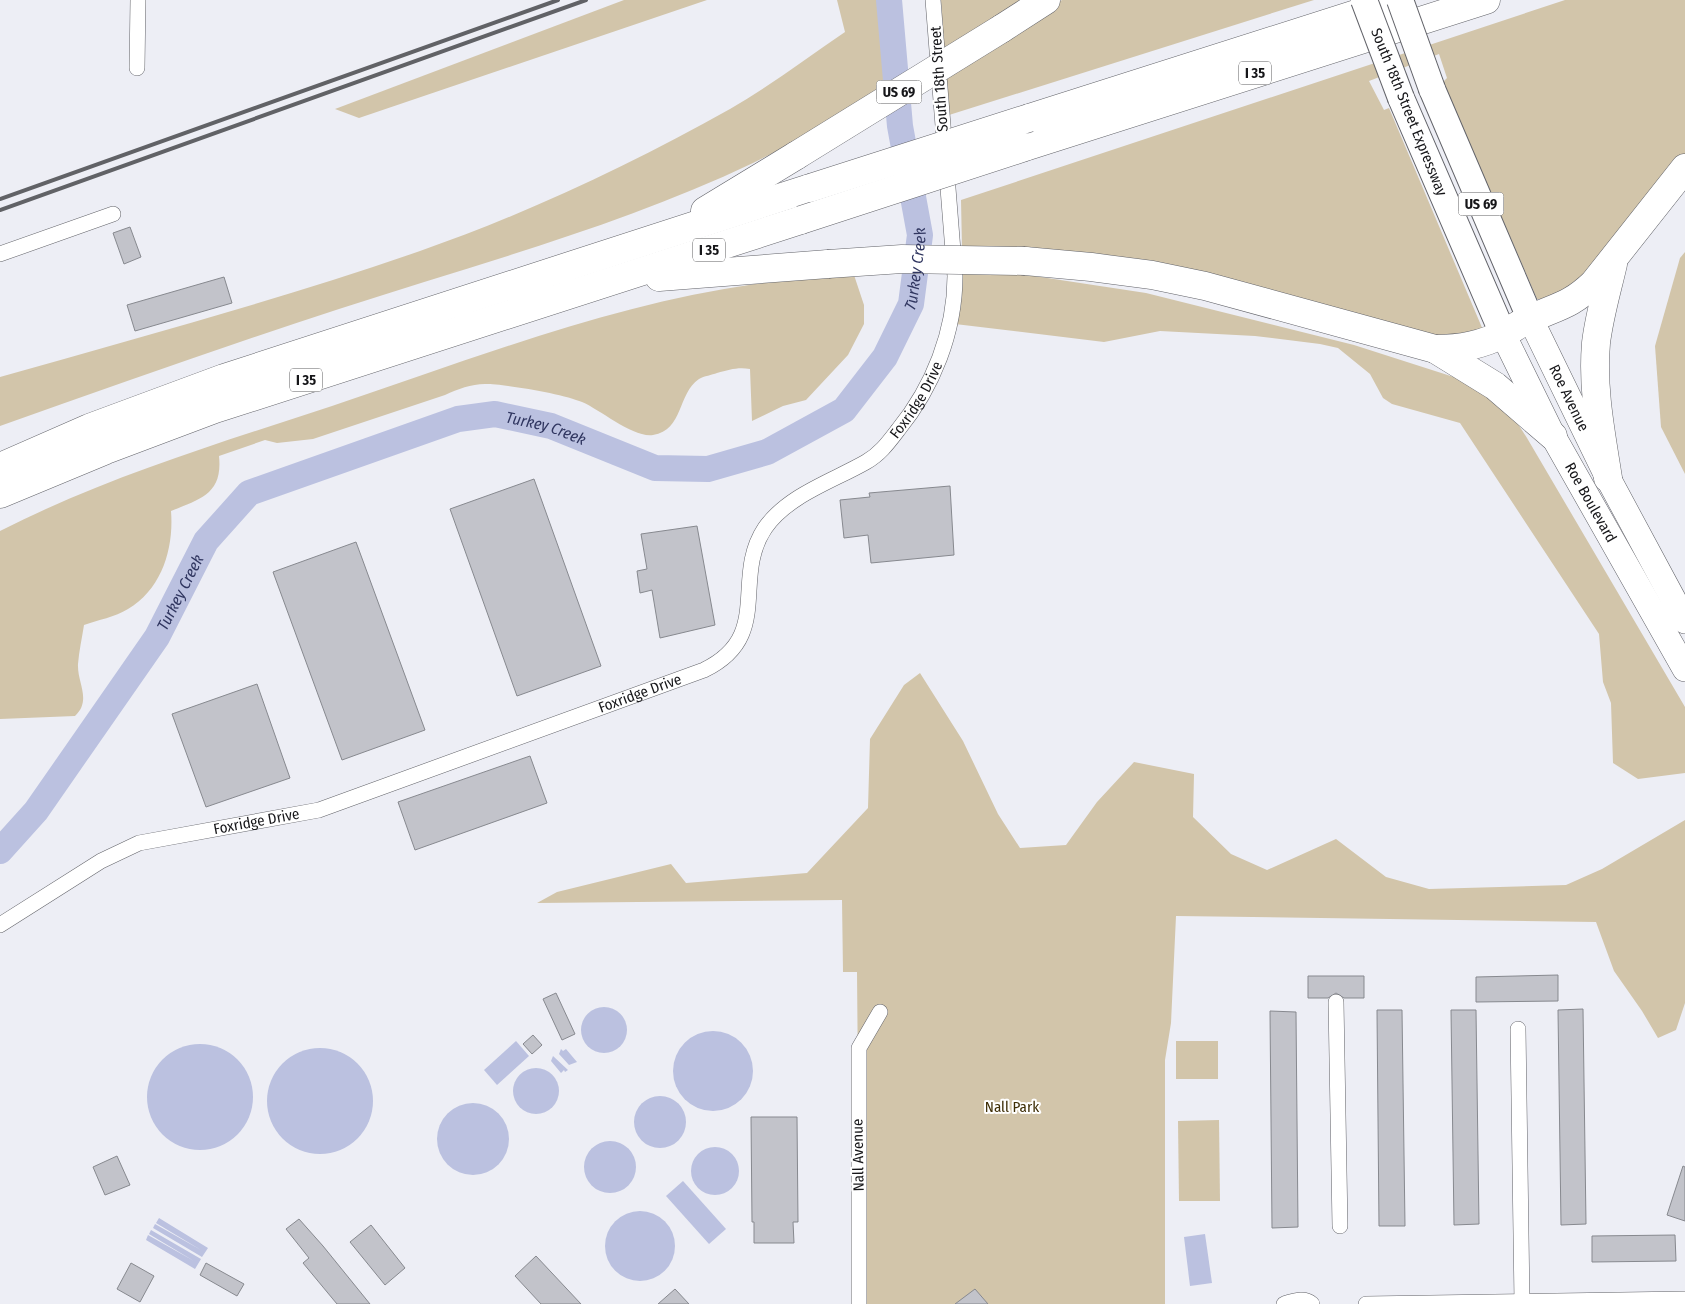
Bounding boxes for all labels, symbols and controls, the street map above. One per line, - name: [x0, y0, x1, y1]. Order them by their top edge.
- street label: South 18th Street: [926, 25, 952, 133]
- street label: South 18th Street Expressway: [1367, 25, 1451, 199]
- road number: I 35: [1239, 62, 1271, 84]
- road number: US 69: [876, 80, 922, 104]
- road number: US 69: [1458, 192, 1504, 215]
- water label: Turkey Creek: [900, 226, 930, 314]
- road number: I 35: [693, 238, 725, 262]
- street label: Foxridge Drive: [886, 359, 946, 442]
- street label: Roe Avenue: [1545, 362, 1593, 434]
- road number: I 35: [290, 368, 322, 392]
- water label: Turkey Creek: [504, 408, 589, 449]
- street label: Roe Boulevard: [1561, 459, 1620, 546]
- water label: Turkey Creek: [153, 551, 208, 634]
- street label: Foxridge Drive: [596, 670, 684, 717]
- street label: Foxridge Drive: [212, 805, 301, 838]
- park label: Nall Park: [985, 1098, 1039, 1116]
- street label: Nall Avenue: [848, 1118, 868, 1192]

